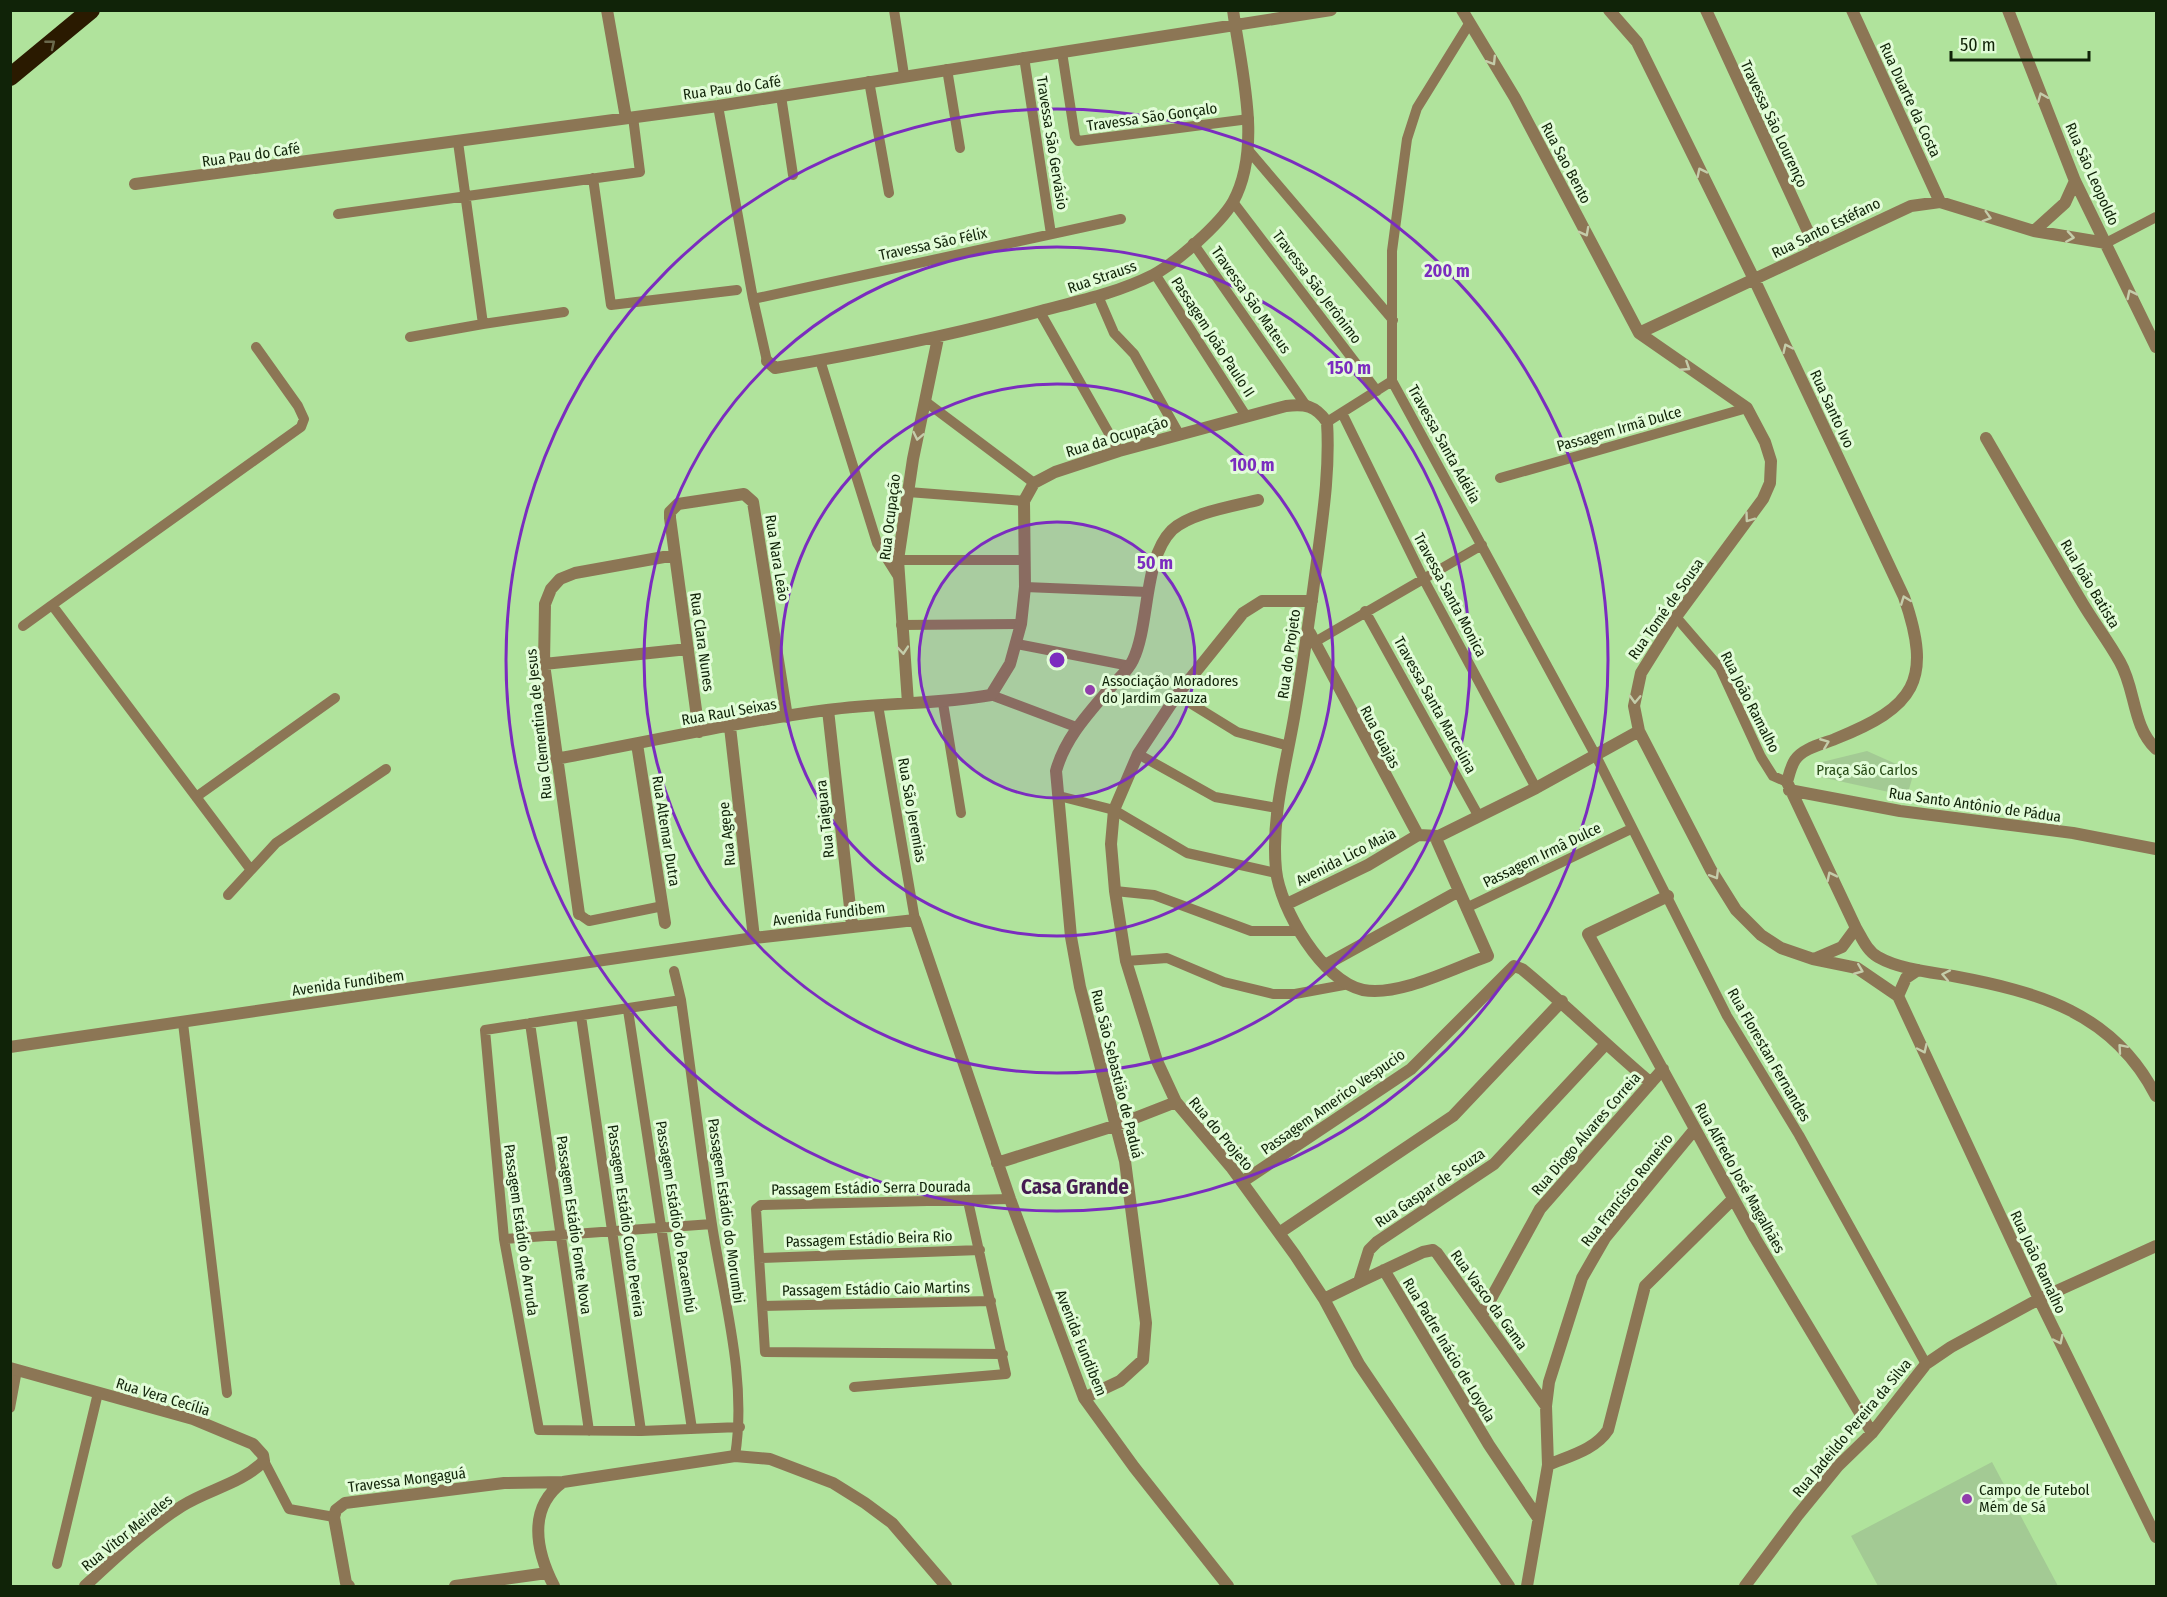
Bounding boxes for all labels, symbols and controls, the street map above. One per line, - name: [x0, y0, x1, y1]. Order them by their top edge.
- scale bar: [1951, 24, 2089, 62]
- text: 50 m: [1960, 34, 1996, 56]
- street label: Rua Duarte da Costa: [1876, 40, 1944, 160]
- one-way arrow: [45, 41, 56, 52]
- one-way arrow: [1484, 55, 1496, 65]
- street label: Travessa São Lourenço: [1737, 58, 1811, 191]
- street label: Rua Pau do Café: [682, 72, 782, 104]
- street label: Travessa São Gervásio: [1033, 75, 1071, 211]
- one-way arrow: [2037, 93, 2049, 104]
- street label: Travessa São Gonçalo: [1086, 99, 1219, 135]
- street label: Rua Sao Bento: [1537, 119, 1595, 207]
- street label: Rua São Leopoldo: [2061, 120, 2123, 228]
- street label: Rua Pau do Café: [201, 139, 301, 171]
- one-way arrow: [1697, 168, 1709, 179]
- street label: Rua Santo Estéfano: [1769, 194, 1883, 262]
- one-way arrow: [1981, 210, 1992, 222]
- street label: Travessa São Félix: [877, 224, 989, 264]
- one-way arrow: [1578, 226, 1589, 236]
- street label: Travessa São Jerônimo: [1268, 227, 1366, 347]
- one-way arrow: [2065, 231, 2075, 243]
- street label: Travessa São Mateus: [1207, 243, 1295, 357]
- street label: Rua Strauss: [1065, 257, 1139, 297]
- text: 200 m: [1423, 260, 1470, 282]
- street label: Passagem João Paulo II: [1167, 274, 1259, 400]
- one-way arrow: [2127, 290, 2138, 300]
- one-way arrow: [1782, 343, 1794, 354]
- text: 150 m: [1327, 357, 1371, 379]
- one-way arrow: [1680, 360, 1691, 371]
- street label: Rua Santo Ivo: [1806, 367, 1858, 451]
- street label: Travessa Santa Adélia: [1404, 382, 1484, 506]
- street label: Passagem Irmã Dulce: [1555, 403, 1683, 455]
- street label: Rua da Ocupação: [1064, 413, 1170, 461]
- one-way arrow: [912, 431, 925, 441]
- text: 100 m: [1230, 454, 1274, 476]
- street label: Rua Ocupação: [876, 473, 904, 561]
- one-way arrow: [1745, 512, 1756, 523]
- street label: Rua Nara Leão: [761, 513, 793, 603]
- street label: Travessa Santa Monica: [1410, 530, 1490, 660]
- street label: Rua João Batista: [2056, 536, 2124, 632]
- text: 50 m: [1137, 552, 1173, 574]
- street label: Rua Tomé de Sousa: [1624, 555, 1708, 663]
- street label: Rua Clara Nunes: [686, 591, 718, 693]
- one-way arrow: [1900, 596, 1912, 607]
- street label: Rua do Projeto: [1274, 608, 1304, 700]
- street label: Travessa Santa Marcelina: [1390, 633, 1480, 777]
- one-way arrow: [896, 646, 909, 655]
- street label: Rua Clementina de Jesus: [522, 648, 556, 800]
- street label: Rua João Ramalho: [1717, 648, 1783, 756]
- centre of rings: [1047, 650, 1067, 670]
- place label: Associação Moradores do Jardim Gazuza: [1102, 672, 1238, 707]
- marker: Associação Moradores do Jardim Gazuza: [1083, 683, 1097, 697]
- street label: Rua Raul Seixas: [680, 695, 778, 729]
- one-way arrow: [1629, 695, 1642, 704]
- street label: Rua Guajas: [1356, 703, 1404, 771]
- one-way arrow: [1819, 738, 1830, 750]
- street label: Rua São Jeremias: [894, 756, 930, 864]
- park label: Praça São Carlos: [1816, 761, 1918, 779]
- street label: Rua Altemar Dutra: [648, 774, 684, 888]
- street label: Rua Taiguara: [812, 779, 838, 859]
- street label: Rua Santo Antônio de Pádua: [1888, 784, 2062, 826]
- street label: Rua Agepe: [715, 801, 739, 867]
- street label: Passagem Irmâ Dulce: [1480, 819, 1604, 891]
- street label: Avenida Lico Maia: [1293, 824, 1399, 890]
- one-way arrow: [1707, 869, 1719, 879]
- one-way arrow: [1826, 871, 1838, 882]
- street label: Avenida Fundibem: [772, 898, 886, 930]
- one-way arrow: [1853, 963, 1864, 975]
- street label: Avenida Fundibem: [291, 966, 405, 1000]
- one-way arrow: [1941, 969, 1951, 982]
- street label: Rua Florestan Fernandes: [1723, 985, 1815, 1125]
- street label: Rua São Sebastião de Paduá: [1087, 988, 1147, 1160]
- one-way arrow: [1915, 1043, 1927, 1054]
- street label: Passagem Americo Vespucio: [1257, 1045, 1409, 1159]
- one-way arrow: [2118, 1045, 2129, 1055]
- street label: Rua Diogo Alvares Correia: [1528, 1069, 1644, 1199]
- street label: Rua do Projeto: [1185, 1094, 1257, 1174]
- street label: Rua Alfredo José Magalhães: [1691, 1100, 1789, 1256]
- street label: Passagem Estádio do Morumbi: [704, 1117, 748, 1305]
- street label: Passagem Estádio do Pacaembú: [652, 1120, 700, 1314]
- street label: Passagem Estádio Couto Pereira: [604, 1124, 648, 1318]
- street label: Rua Francisco Romeiro: [1577, 1130, 1677, 1250]
- street label: Passagem Estádio Fonte Nova: [553, 1134, 595, 1316]
- street label: Passagem Estádio do Arruda: [500, 1143, 542, 1317]
- street label: Rua Gaspar de Souza: [1372, 1145, 1488, 1231]
- district label: Casa Grande: [1021, 1174, 1129, 1200]
- street label: Passagem Estádio Serra Dourada: [771, 1177, 971, 1199]
- street label: Rua João Ramalho: [2006, 1208, 2070, 1316]
- street label: Passagem Estádio Beira Rio: [785, 1227, 953, 1251]
- street label: Rua Vasco da Gama: [1447, 1247, 1531, 1353]
- street label: Rua Padre Inácio de Loyola: [1399, 1275, 1499, 1425]
- street label: Passagem Estádio Caio Martins: [782, 1278, 970, 1300]
- street label: Avenida Fundibem: [1051, 1287, 1111, 1399]
- one-way arrow: [2052, 1334, 2064, 1345]
- street label: Rua Jadeildo Pereira da Silva: [1789, 1355, 1915, 1501]
- street label: Rua Vera Cecília: [114, 1374, 212, 1420]
- street label: Travessa Mongaguá: [347, 1464, 467, 1496]
- place label: Campo de Futebol Mém de Sá: [1979, 1481, 2090, 1516]
- street label: Rua Vitor Meireles: [78, 1491, 176, 1575]
- marker: Campo de Futebol Mém de Sá: [1960, 1492, 1974, 1506]

